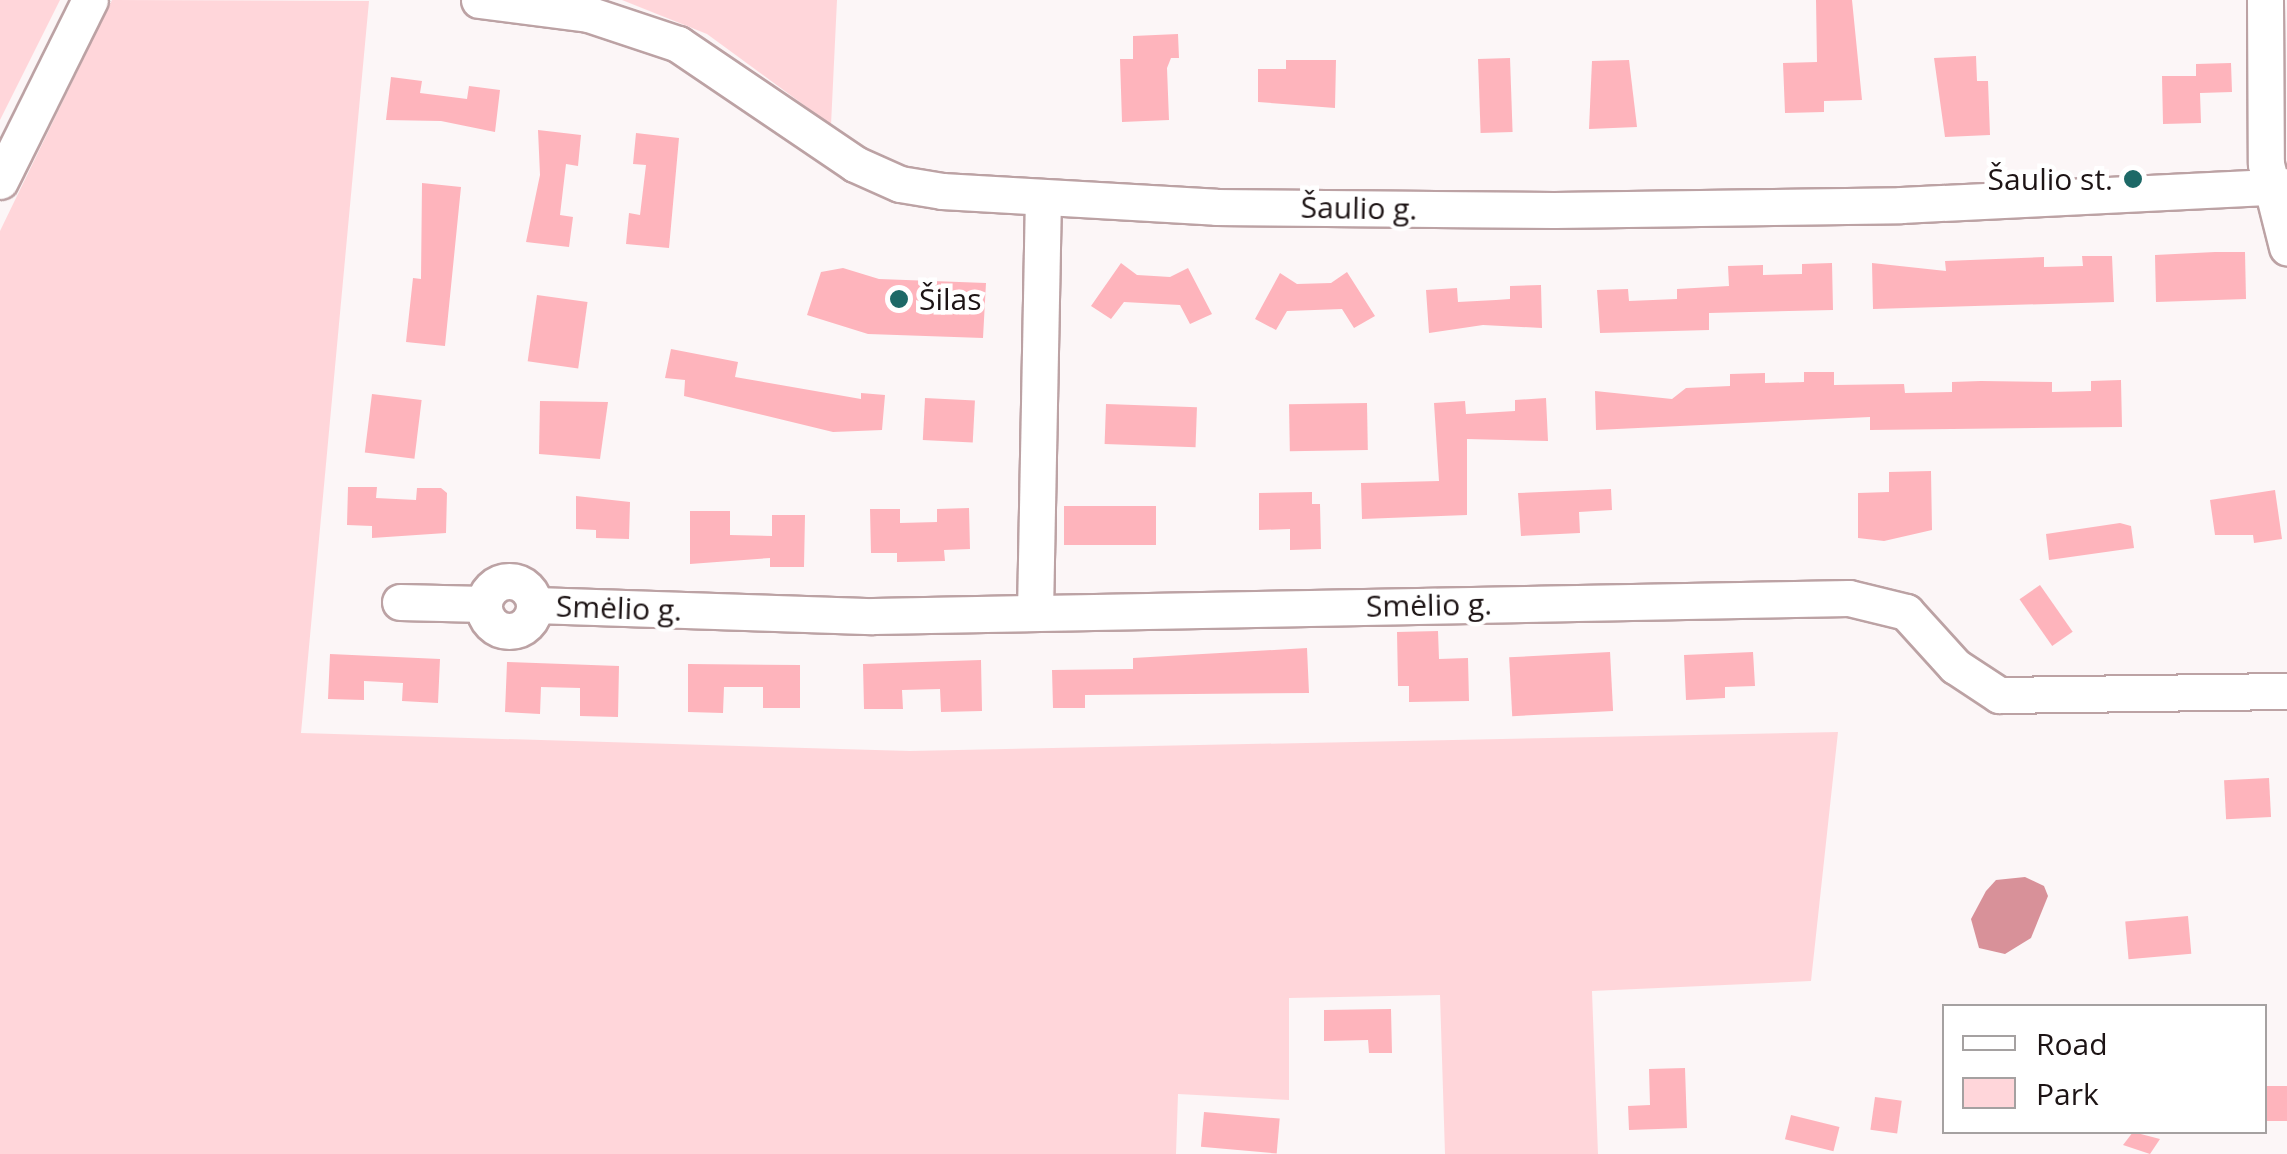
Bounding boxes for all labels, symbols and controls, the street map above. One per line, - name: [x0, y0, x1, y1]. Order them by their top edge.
- place label: Šaulio st.: [1988, 161, 2113, 197]
- marker: Šaulio st.: [2122, 168, 2144, 190]
- street label: Šaulio g.: [1300, 189, 1418, 227]
- place label: Šilas: [919, 281, 982, 317]
- marker: Šilas: [888, 288, 910, 310]
- street label: Smėlio g.: [1366, 586, 1492, 624]
- street label: Smėlio g.: [555, 588, 683, 628]
- legend: [1942, 1004, 2267, 1134]
- text: Road: [2036, 1023, 2108, 1064]
- text: Park: [2036, 1073, 2099, 1114]

